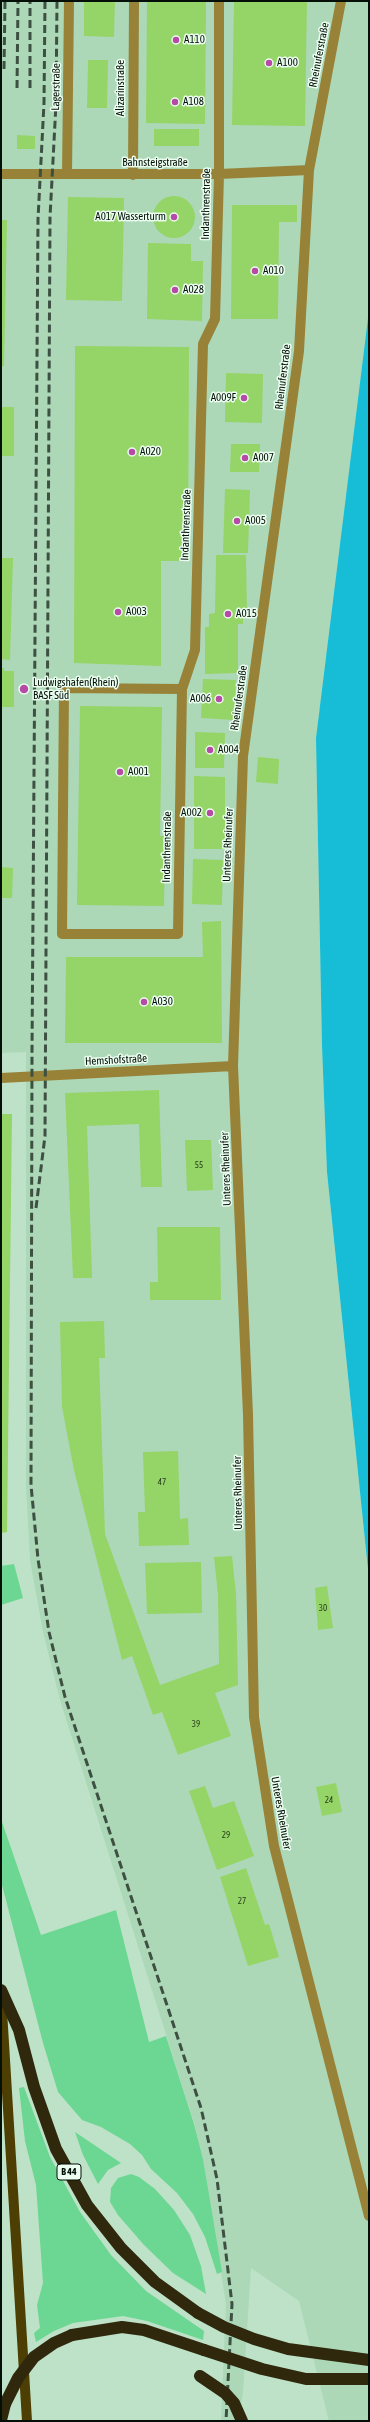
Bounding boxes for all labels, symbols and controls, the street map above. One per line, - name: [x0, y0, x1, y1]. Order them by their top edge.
- street label: Rheinuferstraße: [306, 22, 332, 88]
- place label: A110: [184, 33, 205, 47]
- marker: A110: [171, 35, 181, 45]
- place label: A100: [277, 56, 298, 70]
- marker: A100: [264, 58, 274, 68]
- street label: Alizarinstraße: [114, 60, 128, 116]
- street label: Lagerstraße: [49, 63, 63, 111]
- place label: A108: [183, 95, 204, 109]
- marker: A108: [170, 97, 180, 107]
- street label: Bahnsteigstraße: [122, 156, 188, 170]
- street label: Indanthrenstraße: [199, 168, 213, 240]
- place label: A017 Wasserturm: [95, 210, 166, 224]
- marker: A017 Wasserturm: [169, 212, 179, 222]
- place label: A010: [263, 264, 284, 278]
- marker: A010: [250, 266, 260, 276]
- place label: A028: [183, 283, 204, 297]
- marker: A028: [170, 285, 180, 295]
- street label: Rheinuferstraße: [272, 344, 294, 410]
- place label: A009F: [211, 391, 236, 405]
- marker: A009F: [239, 393, 249, 403]
- place label: A020: [140, 445, 161, 459]
- marker: A020: [127, 447, 137, 457]
- place label: A007: [253, 451, 274, 465]
- marker: A007: [240, 453, 250, 463]
- street label: Indanthrenstraße: [178, 489, 194, 561]
- place label: A005: [245, 514, 266, 528]
- marker: A005: [232, 516, 242, 526]
- place label: A003: [126, 605, 147, 619]
- marker: A003: [113, 607, 123, 617]
- place label: A015: [236, 607, 257, 621]
- marker: A015: [223, 609, 233, 619]
- street label: Rheinuferstraße: [228, 665, 250, 731]
- place label: Ludwigshafen(Rhein) BASF Süd: [33, 676, 118, 702]
- marker: Ludwigshafen(Rhein) BASF Süd: [18, 683, 30, 695]
- place label: A006: [190, 692, 211, 706]
- marker: A006: [214, 694, 224, 704]
- place label: A004: [218, 743, 239, 757]
- marker: A004: [205, 745, 215, 755]
- place label: A001: [128, 765, 149, 779]
- marker: A001: [115, 767, 125, 777]
- place label: A002: [181, 806, 202, 820]
- marker: A002: [205, 808, 215, 818]
- street label: Unteres Rheinufer: [220, 808, 236, 882]
- street label: Indanthrenstraße: [160, 811, 174, 883]
- place label: A030: [152, 995, 173, 1009]
- marker: A030: [139, 997, 149, 1007]
- street label: Hemshofstraße: [85, 1052, 147, 1068]
- street label: Unteres Rheinufer: [218, 1132, 234, 1206]
- house number: 55: [195, 1160, 203, 1170]
- street label: Unteres Rheinufer: [231, 1456, 245, 1530]
- house number: 47: [158, 1477, 166, 1487]
- house number: 30: [319, 1603, 327, 1613]
- house number: 39: [192, 1719, 200, 1729]
- street label: Unteres Rheinufer: [268, 1776, 294, 1850]
- house number: 24: [325, 1795, 333, 1805]
- house number: 29: [222, 1830, 230, 1840]
- house number: 27: [238, 1896, 246, 1906]
- road number: B 44: [57, 2164, 81, 2180]

